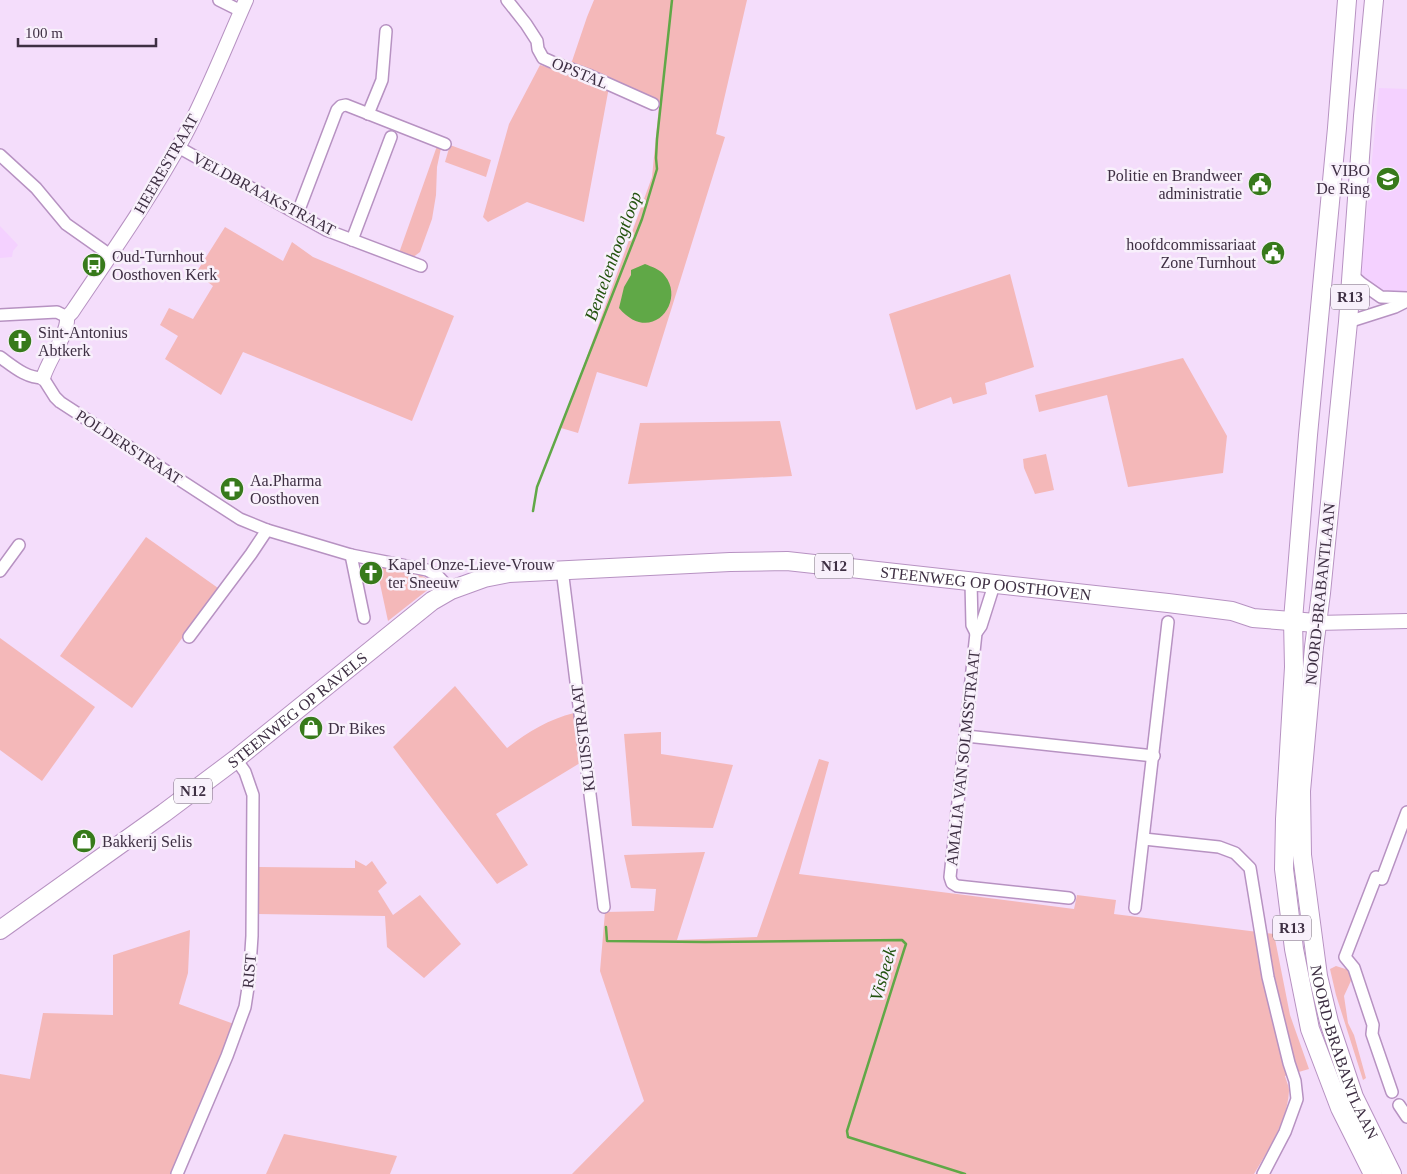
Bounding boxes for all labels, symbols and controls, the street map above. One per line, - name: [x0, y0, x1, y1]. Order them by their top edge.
- scale bar: [18, 15, 155, 47]
- text: 100 m: [25, 25, 63, 41]
- street label: OPSTAL: [549, 54, 611, 92]
- street label: HEERESTRAAT: [131, 111, 201, 217]
- street label: VELDBRAAKSTRAAT: [190, 149, 338, 239]
- place label: VIBO De Ring: [1316, 162, 1370, 198]
- school or university icon: VIBO De Ring: [1375, 166, 1401, 192]
- place label: Politie en Brandweer administratie: [1107, 167, 1243, 202]
- public building icon: Politie en Brandweer administratie: [1247, 171, 1273, 197]
- water label: Bentelenhoogtloop: [580, 189, 646, 323]
- place label: hoofdcommissariaat Zone Turnhout: [1126, 236, 1257, 271]
- public building icon: hoofdcommissariaat Zone Turnhout: [1260, 240, 1286, 266]
- place label: Oud-Turnhout Oosthoven Kerk: [112, 248, 217, 283]
- bus stop icon: Oud-Turnhout Oosthoven Kerk: [81, 252, 107, 278]
- road number: R13: [1331, 284, 1369, 310]
- place label: Sint-Antonius Abtkerk: [38, 324, 128, 359]
- church icon: Sint-Antonius Abtkerk: [7, 328, 33, 354]
- street label: POLDERSTRAAT: [73, 406, 185, 488]
- place label: Aa.Pharma Oosthoven: [250, 472, 322, 507]
- pharmacy icon: Aa.Pharma Oosthoven: [219, 476, 245, 502]
- street label: NOORD-BRABANTLAAN: [1302, 502, 1338, 686]
- road number: N12: [815, 554, 853, 578]
- place label: Kapel Onze-Lieve-Vrouw ter Sneeuw: [388, 556, 555, 591]
- church icon: Kapel Onze-Lieve-Vrouw ter Sneeuw: [358, 560, 384, 586]
- street label: STEENWEG OP OOSTHOVEN: [879, 563, 1092, 603]
- street label: STEENWEG OP RAVELS: [224, 648, 370, 771]
- street label: AMALIA VAN SOLMSSTRAAT: [943, 649, 983, 867]
- street label: KLUISSTRAAT: [568, 683, 598, 792]
- shop icon: Dr Bikes: [298, 715, 324, 741]
- place label: Dr Bikes: [328, 720, 385, 737]
- road number: N12: [174, 778, 212, 804]
- shop icon: Bakkerij Selis: [71, 828, 97, 854]
- place label: Bakkerij Selis: [102, 833, 192, 851]
- road number: R13: [1273, 916, 1311, 940]
- water label: Visbeek: [866, 944, 900, 1003]
- street label: RIST: [239, 953, 259, 989]
- street label: NOORD-BRABANTLAAN: [1308, 964, 1382, 1142]

